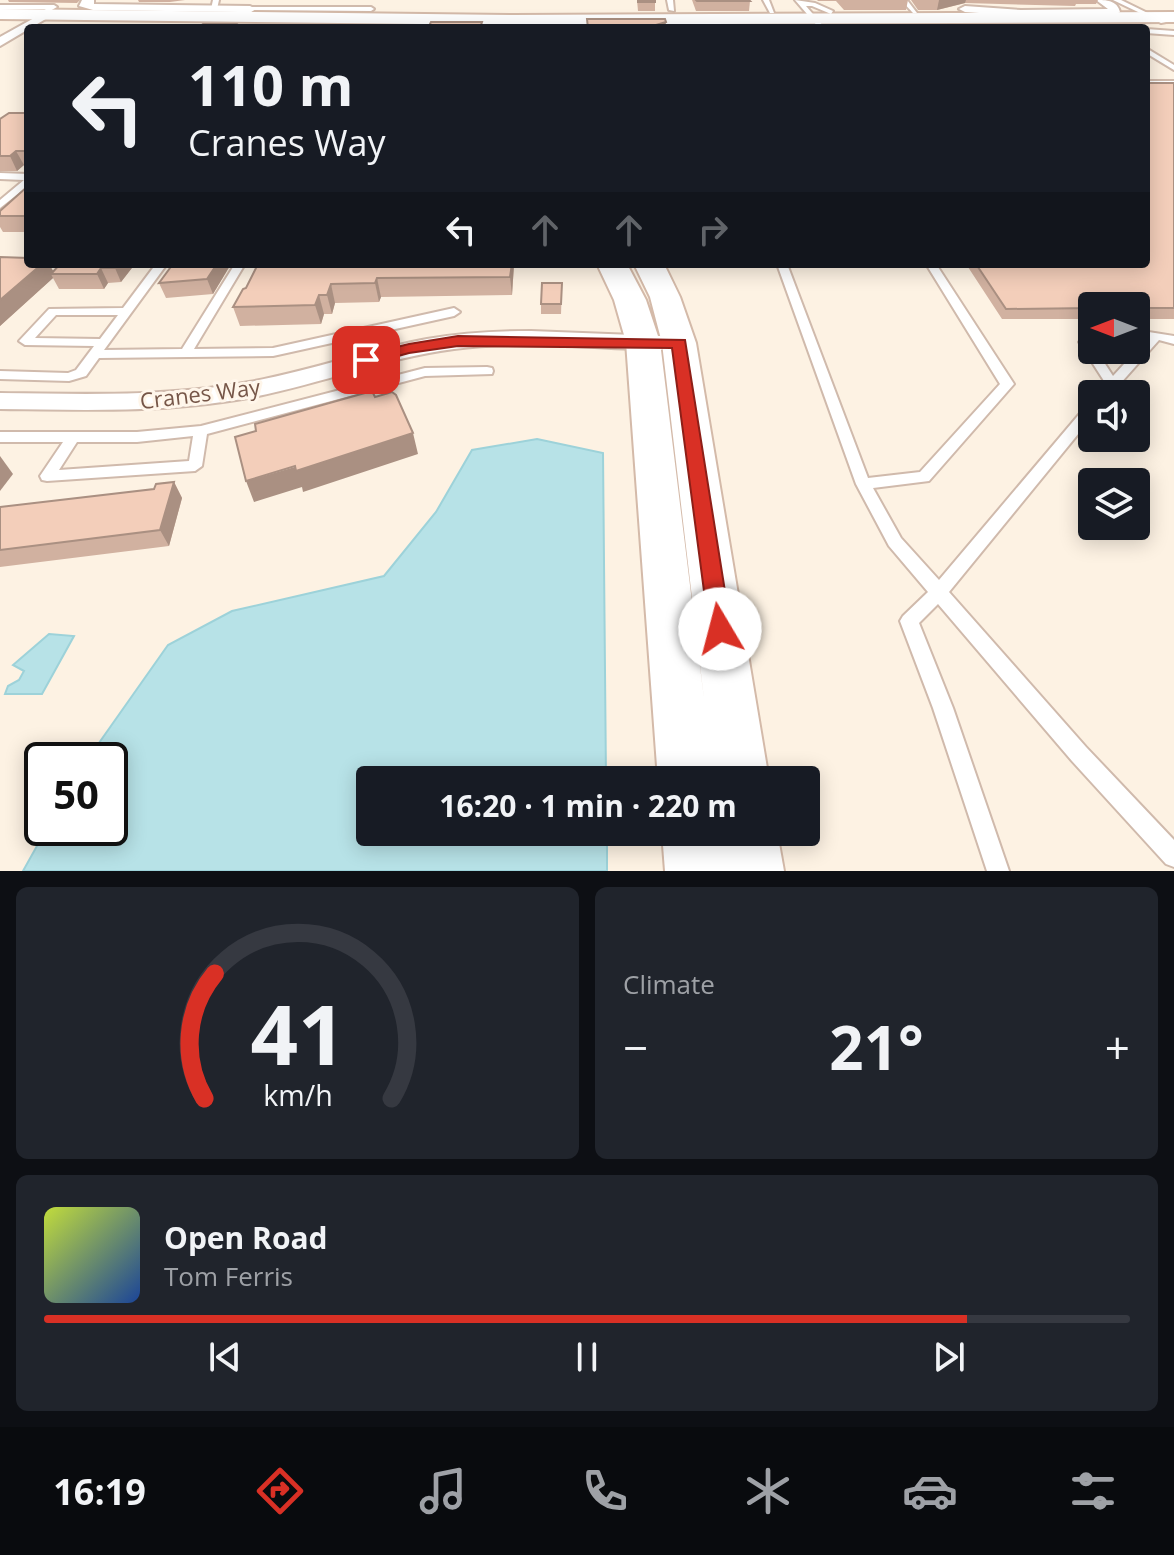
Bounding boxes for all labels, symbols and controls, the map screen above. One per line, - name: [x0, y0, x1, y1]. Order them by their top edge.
- text: 110 m: [188, 46, 354, 122]
- icon: left: [56, 56, 160, 160]
- text: Cranes Way: [188, 118, 385, 167]
- icon: left: [439, 208, 483, 252]
- icon: ahead: [523, 208, 567, 252]
- icon: ahead: [607, 208, 651, 252]
- icon: right: [691, 208, 735, 252]
- north arrow: [1078, 292, 1150, 364]
- map controls: [1078, 292, 1150, 540]
- pin: [332, 326, 400, 394]
- icon: arrive: [344, 338, 388, 382]
- street label: Cranes Way: [138, 371, 263, 415]
- button: sound: [1078, 380, 1150, 452]
- button: layers: [1078, 468, 1150, 540]
- position arrow: [678, 587, 762, 671]
- speed limit sign: 50: [24, 742, 128, 846]
- text: 16:20 · 1 min · 220 m: [439, 785, 737, 826]
- text: Climate: [623, 966, 715, 1002]
- text: 41: [250, 976, 345, 1089]
- text: 21°: [829, 1006, 924, 1088]
- text: −: [623, 1017, 648, 1077]
- text: +: [1105, 1017, 1130, 1077]
- text: km/h: [263, 1075, 332, 1114]
- text: Open Road: [164, 1217, 328, 1258]
- text: Tom Ferris: [164, 1258, 293, 1294]
- icon: previous: [203, 1335, 247, 1379]
- icon: pause: [565, 1335, 609, 1379]
- icon: next: [927, 1335, 971, 1379]
- icon: directions: [252, 1463, 308, 1519]
- icon: music: [415, 1463, 471, 1519]
- icon: phone: [577, 1463, 633, 1519]
- icon: climate: [740, 1463, 796, 1519]
- icon: car: [902, 1463, 958, 1519]
- icon: filters: [1065, 1463, 1121, 1519]
- text: 16:19: [53, 1467, 146, 1516]

